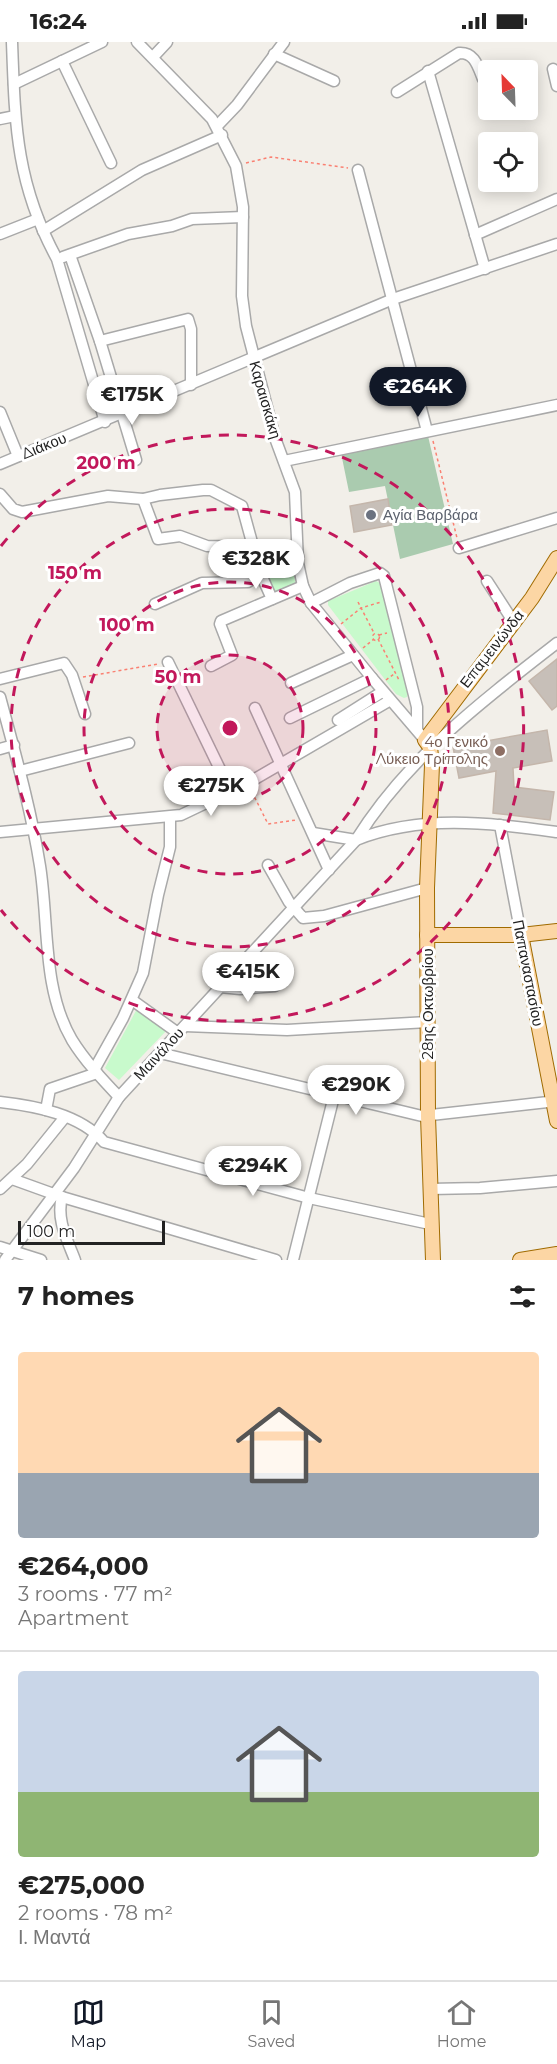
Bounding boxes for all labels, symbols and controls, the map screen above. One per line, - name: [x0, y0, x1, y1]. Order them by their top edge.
- text: 16:24: [30, 8, 86, 35]
- north arrow: [478, 60, 538, 120]
- map controls: [478, 60, 538, 192]
- button: locate: [478, 132, 538, 192]
- street label: Καραισκάκη: [245, 359, 286, 441]
- pin: €264K: [376, 367, 460, 418]
- text: €264K: [383, 374, 453, 398]
- pin: €175K: [90, 375, 174, 426]
- text: €175K: [100, 382, 164, 406]
- street label: Διάκου: [19, 428, 69, 463]
- text: 200 m: [76, 452, 136, 474]
- place label: Αγία Βαρβάρα: [383, 505, 478, 524]
- marker: Αγία Βαρβάρα: [364, 508, 378, 522]
- pin: €328K: [214, 539, 298, 590]
- text: €328K: [222, 546, 290, 570]
- text: 150 m: [48, 562, 102, 584]
- street label: Επαμεινώνδα: [455, 606, 528, 691]
- text: 100 m: [99, 614, 155, 636]
- text: 50 m: [155, 666, 201, 688]
- centre of rings: [220, 718, 240, 738]
- place label: 4ο Γενικό Λύκειο Τρίπολης: [376, 732, 488, 768]
- marker: 4ο Γενικό Λύκειο Τρίπολης: [493, 744, 507, 758]
- pin: €275K: [169, 766, 253, 817]
- text: €275K: [178, 773, 244, 797]
- street label: Παπαναστασίου: [509, 918, 548, 1028]
- street label: 28ης Οκτωβρίου: [418, 948, 437, 1060]
- pin: €415K: [206, 952, 290, 1003]
- text: €415K: [216, 959, 280, 983]
- street label: Μαινάλου: [129, 1023, 188, 1084]
- pin: €290K: [314, 1065, 398, 1116]
- text: €290K: [321, 1072, 391, 1096]
- pin: €294K: [211, 1146, 295, 1197]
- text: €294K: [218, 1153, 288, 1177]
- scale bar: [18, 1218, 165, 1246]
- text: 100 m: [27, 1222, 75, 1241]
- text: 7 homes: [18, 1280, 134, 1312]
- icon: filters: [506, 1280, 539, 1313]
- icon: home: [225, 1391, 333, 1499]
- text: €264,000: [18, 1550, 149, 1582]
- text: 3 rooms · 77 m²: [18, 1582, 173, 1606]
- text: Apartment: [18, 1606, 129, 1630]
- icon: home: [225, 1710, 333, 1818]
- text: €275,000: [18, 1869, 145, 1901]
- text: 2 rooms · 78 m²: [18, 1901, 173, 1925]
- text: Ι. Μαντά: [18, 1925, 90, 1949]
- tab: Map: [71, 1996, 106, 2051]
- tab: Saved: [247, 1996, 295, 2051]
- tab: Home: [437, 1996, 486, 2051]

